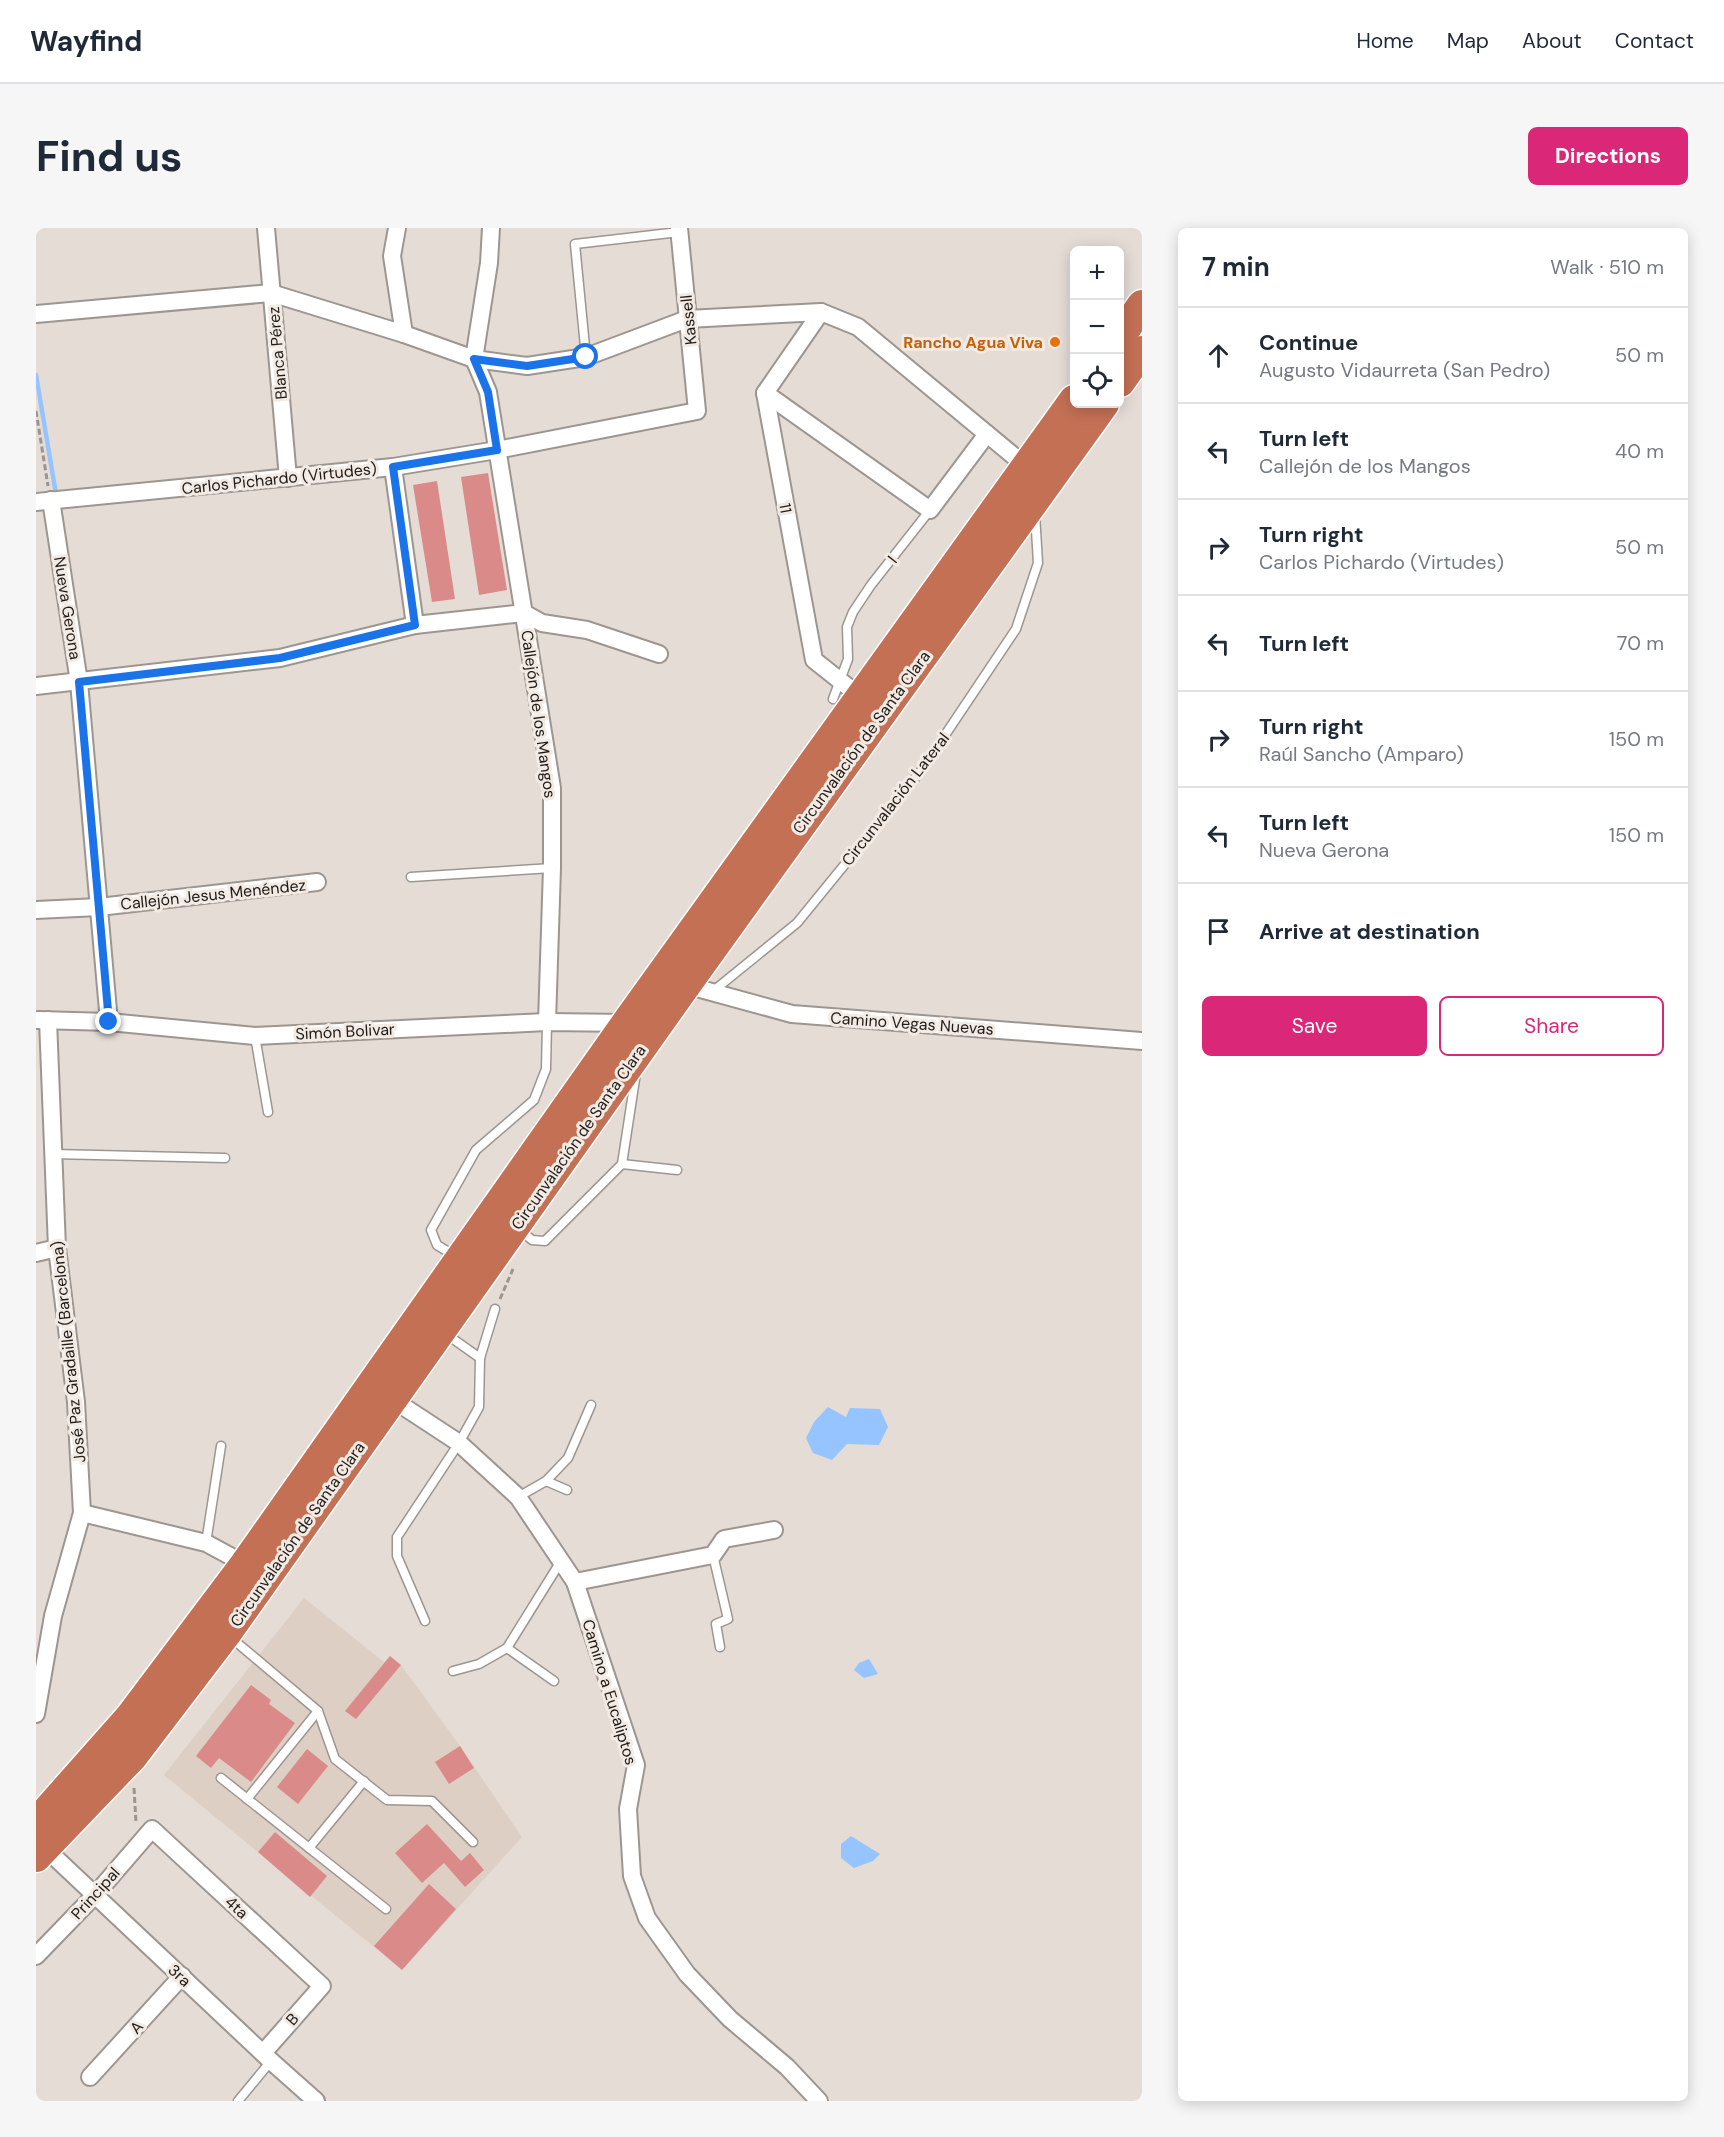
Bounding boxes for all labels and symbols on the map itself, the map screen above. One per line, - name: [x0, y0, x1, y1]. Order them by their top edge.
- street label: Kassell: [675, 294, 702, 346]
- street label: Blanca Pérez: [263, 306, 292, 400]
- place label: Rancho Agua Viva: [903, 332, 1043, 353]
- marker: Rancho Agua Viva: [1048, 335, 1062, 349]
- route start: [572, 343, 598, 369]
- street label: Carlos Pichardo (Virtudes): [181, 458, 378, 499]
- street label: 11: [774, 501, 797, 515]
- street label: I: [883, 551, 902, 567]
- street label: Nueva Gerona: [49, 555, 86, 661]
- street label: Callejón de los Mangos: [516, 629, 561, 799]
- street label: Circunvalación de Santa Clara: [788, 647, 935, 838]
- street label: Circunvalación Lateral: [837, 728, 954, 870]
- street label: Callejón Jesus Menéndez: [119, 874, 307, 915]
- street label: Camino Vegas Nuevas: [830, 1007, 994, 1040]
- route end: [95, 1008, 121, 1034]
- street label: Simón Bolivar: [295, 1018, 395, 1045]
- street label: Circunvalación de Santa Clara: [506, 1041, 650, 1234]
- street label: José Paz Gradaille (Barcelona): [46, 1240, 91, 1464]
- street label: Circunvalación de Santa Clara: [225, 1438, 369, 1631]
- street label: Camino a Eucaliptos: [577, 1617, 642, 1767]
- street label: Principal: [66, 1863, 124, 1924]
- street label: 4ta: [220, 1891, 253, 1923]
- street label: 3ra: [164, 1959, 196, 1991]
- street label: B: [281, 2009, 303, 2030]
- street label: A: [125, 2016, 148, 2038]

